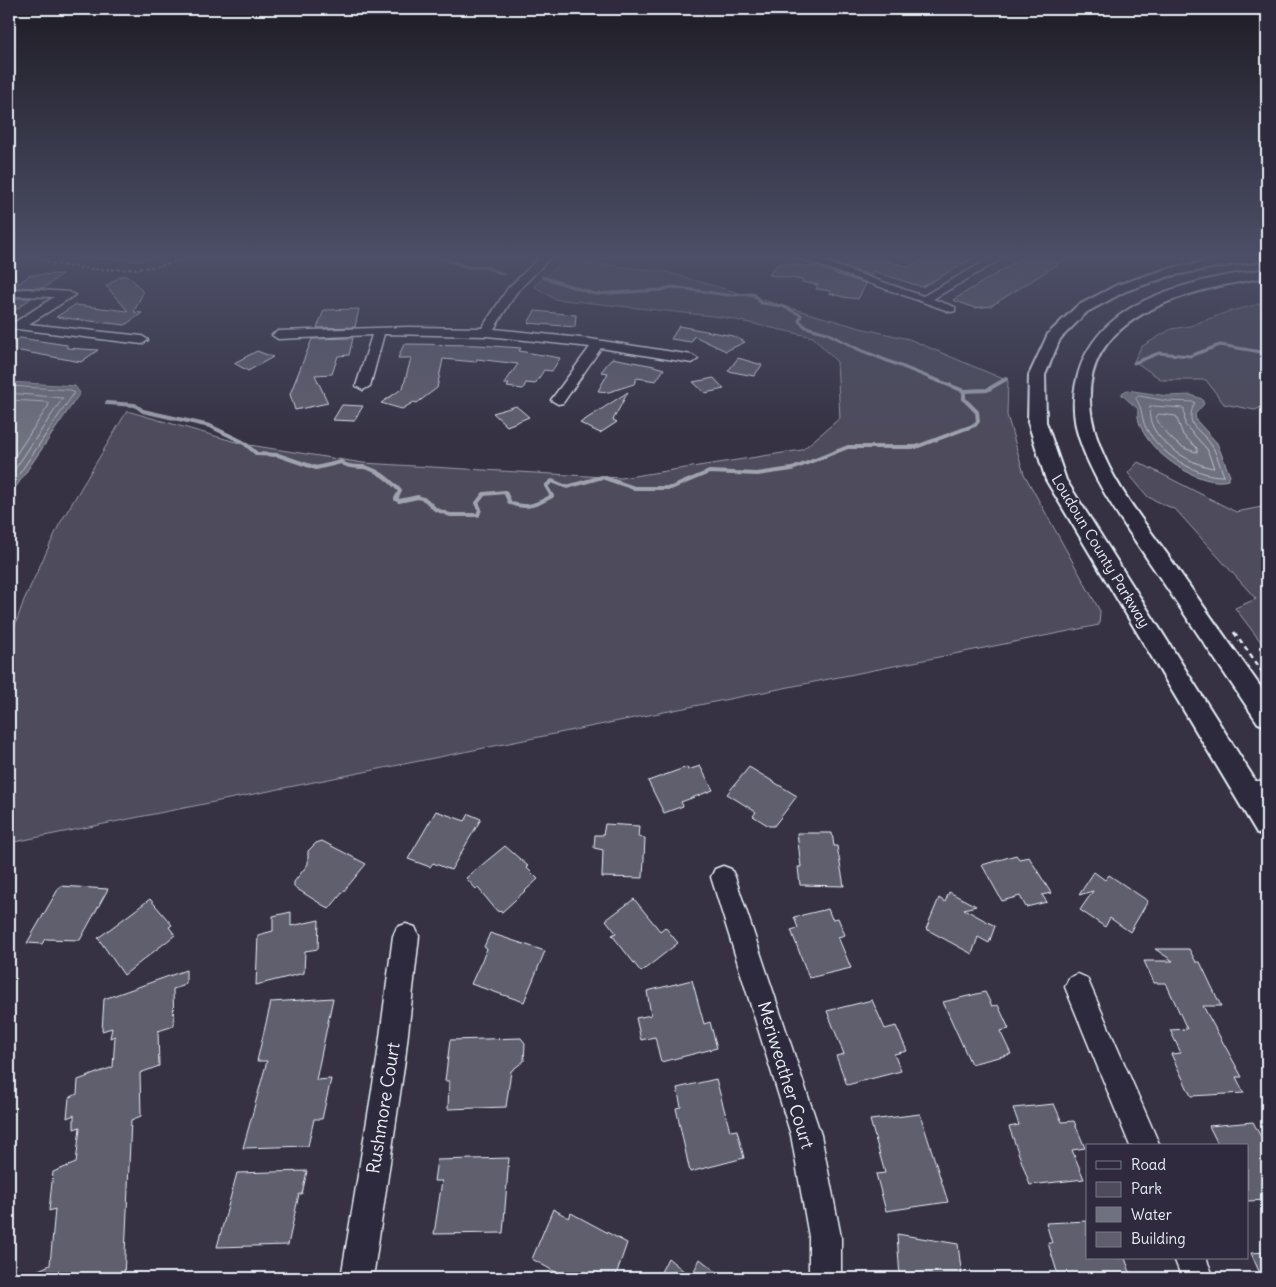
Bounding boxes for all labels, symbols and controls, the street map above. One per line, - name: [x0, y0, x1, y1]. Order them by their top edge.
- street label: Loudoun County Parkway: [1048, 471, 1154, 631]
- street label: Meriweather Court: [753, 998, 819, 1152]
- street label: Rushmore Court: [361, 1041, 405, 1175]
- legend: [1086, 1144, 1248, 1260]
- text: Road: [1131, 1155, 1166, 1174]
- text: Park: [1131, 1179, 1162, 1198]
- text: Water: [1131, 1205, 1172, 1224]
- text: Building: [1131, 1229, 1186, 1248]

